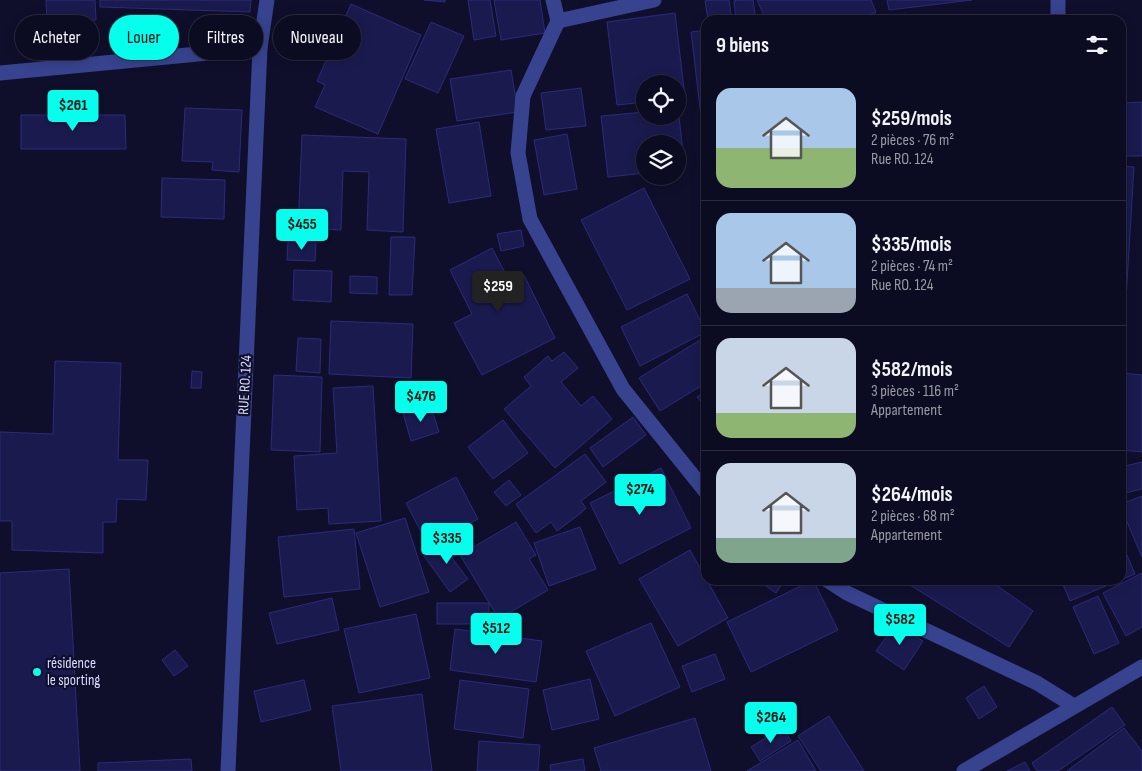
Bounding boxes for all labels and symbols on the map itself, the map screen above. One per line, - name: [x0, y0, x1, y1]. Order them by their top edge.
- pin: $261: [43, 90, 103, 132]
- pin: $455: [272, 208, 332, 251]
- pin: $259: [468, 270, 528, 313]
- street label: RUE RO. 124: [234, 355, 256, 415]
- pin: $476: [391, 380, 451, 423]
- pin: $274: [610, 474, 670, 516]
- pin: $335: [417, 522, 477, 565]
- pin: $582: [870, 604, 930, 646]
- pin: $512: [466, 612, 526, 655]
- place label: résidence le sporting: [47, 654, 100, 690]
- marker: résidence le sporting: [31, 666, 43, 678]
- pin: $264: [741, 702, 801, 744]

